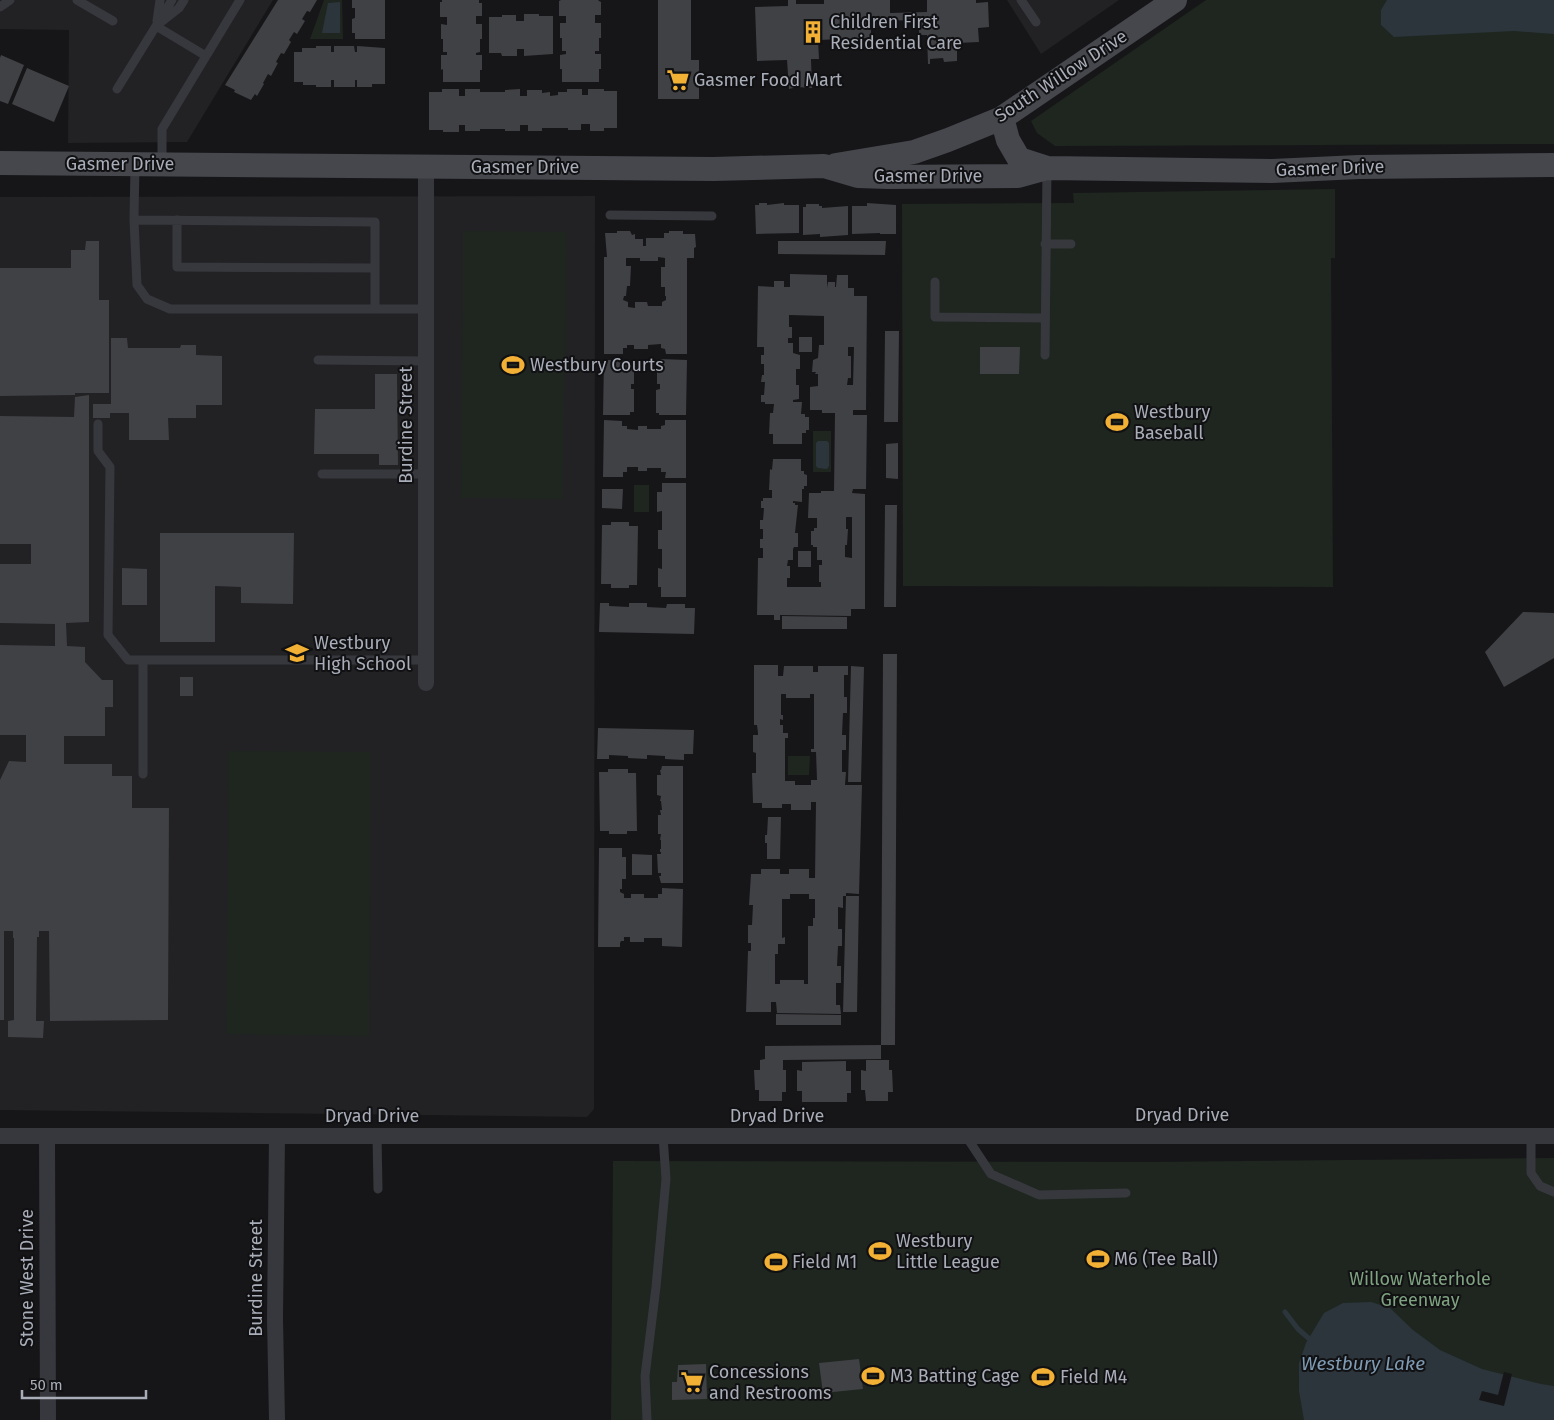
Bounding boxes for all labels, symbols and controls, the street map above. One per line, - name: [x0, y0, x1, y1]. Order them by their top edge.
- place label: Children First Residential Care: [830, 11, 962, 54]
- building icon: Children First Residential Care: [800, 19, 826, 45]
- street label: South Willow Drive: [991, 25, 1131, 127]
- supermarket icon: Gasmer Food Mart: [665, 67, 691, 93]
- place label: Gasmer Food Mart: [694, 69, 843, 91]
- street label: Gasmer Drive: [66, 153, 174, 175]
- street label: Gasmer Drive: [1275, 155, 1385, 181]
- street label: Gasmer Drive: [471, 156, 579, 178]
- street label: Gasmer Drive: [874, 165, 982, 187]
- sports icon: Westbury Courts: [500, 352, 526, 378]
- place label: Westbury Courts: [530, 354, 664, 376]
- street label: Burdine Street: [395, 366, 417, 484]
- place label: Westbury Baseball: [1134, 401, 1211, 444]
- sports icon: Westbury Baseball: [1104, 409, 1130, 435]
- place label: Westbury High School: [314, 632, 411, 675]
- school or university icon: Westbury High School: [284, 640, 310, 666]
- street label: Dryad Drive: [1135, 1104, 1229, 1126]
- street label: Dryad Drive: [325, 1105, 419, 1127]
- street label: Dryad Drive: [730, 1105, 824, 1127]
- street label: Stone West Drive: [16, 1209, 38, 1347]
- street label: Burdine Street: [245, 1219, 267, 1337]
- place label: Westbury Little League: [896, 1230, 1000, 1273]
- sports icon: Westbury Little League: [867, 1238, 893, 1264]
- sports icon: M6 (Tee Ball): [1085, 1246, 1111, 1272]
- place label: M6 (Tee Ball): [1114, 1248, 1218, 1270]
- sports icon: Field M1: [763, 1249, 789, 1275]
- place label: Field M1: [792, 1251, 857, 1273]
- park label: Willow Waterhole Greenway: [1349, 1268, 1491, 1311]
- water label: Westbury Lake: [1301, 1352, 1425, 1375]
- place label: Concessions and Restrooms: [709, 1361, 831, 1404]
- sports icon: M3 Batting Cage: [860, 1363, 886, 1389]
- sports icon: Field M4: [1030, 1364, 1056, 1390]
- place label: M3 Batting Cage: [890, 1365, 1020, 1387]
- place label: Field M4: [1060, 1366, 1128, 1388]
- scale bar: [22, 1368, 146, 1400]
- supermarket icon: Concessions and Restrooms: [679, 1369, 705, 1395]
- text: 50 m: [30, 1376, 63, 1394]

